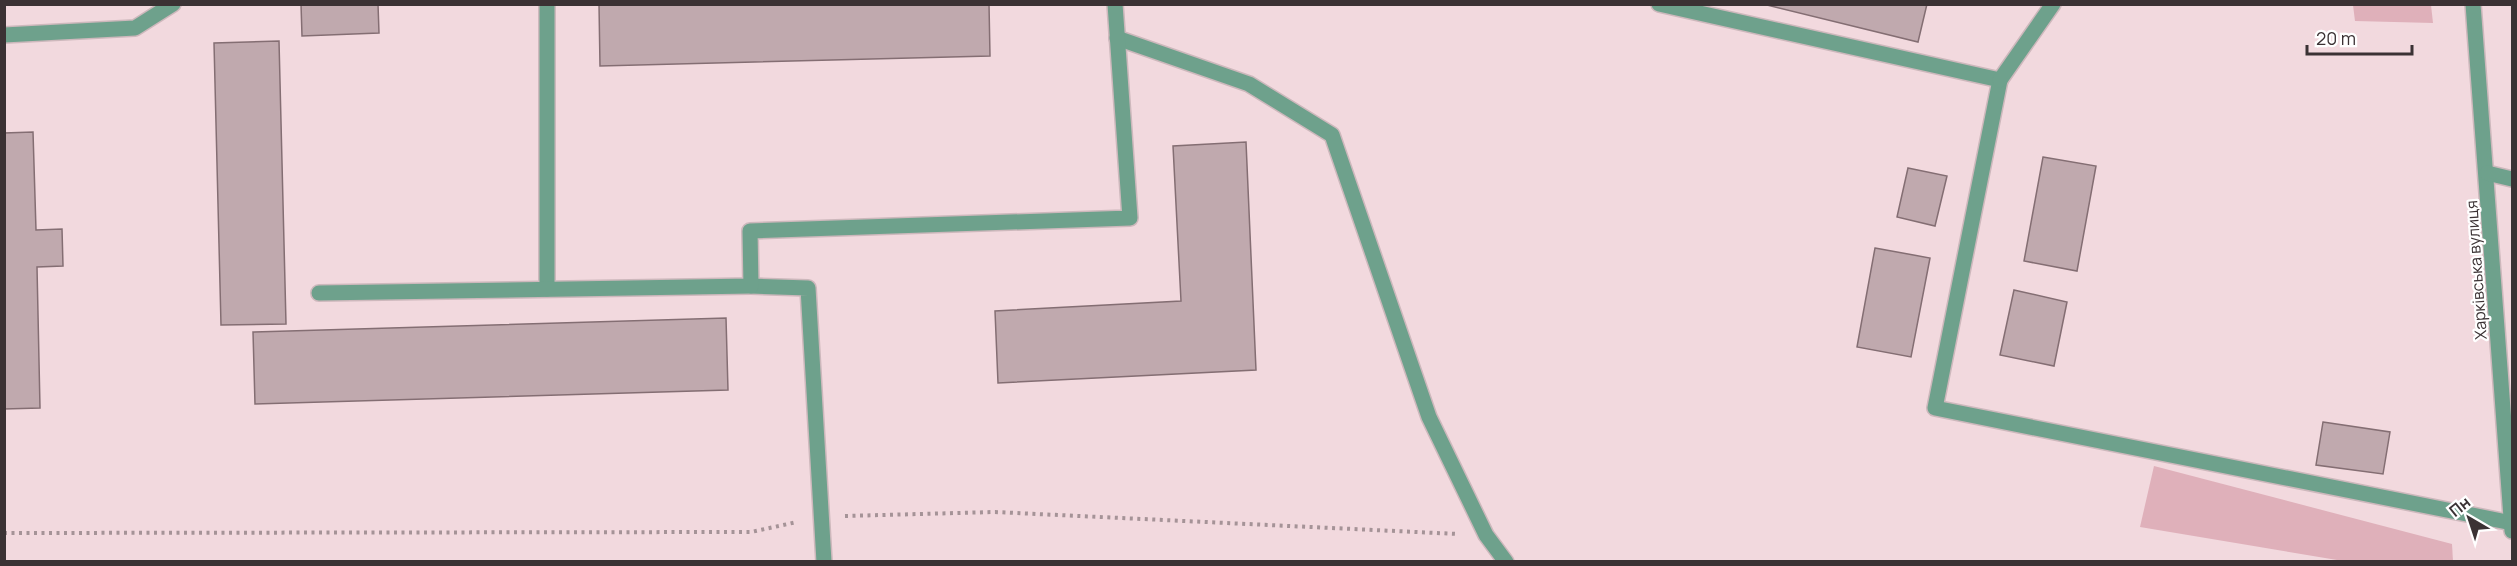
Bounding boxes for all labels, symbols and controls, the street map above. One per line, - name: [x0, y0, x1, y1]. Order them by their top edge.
- scale bar: [2307, 18, 2412, 56]
- text: 20 m: [2316, 26, 2356, 50]
- street label: Харківська вулиця: [2460, 200, 2492, 340]
- north arrow: [2439, 488, 2499, 548]
- text: Пн: [2444, 491, 2475, 522]

